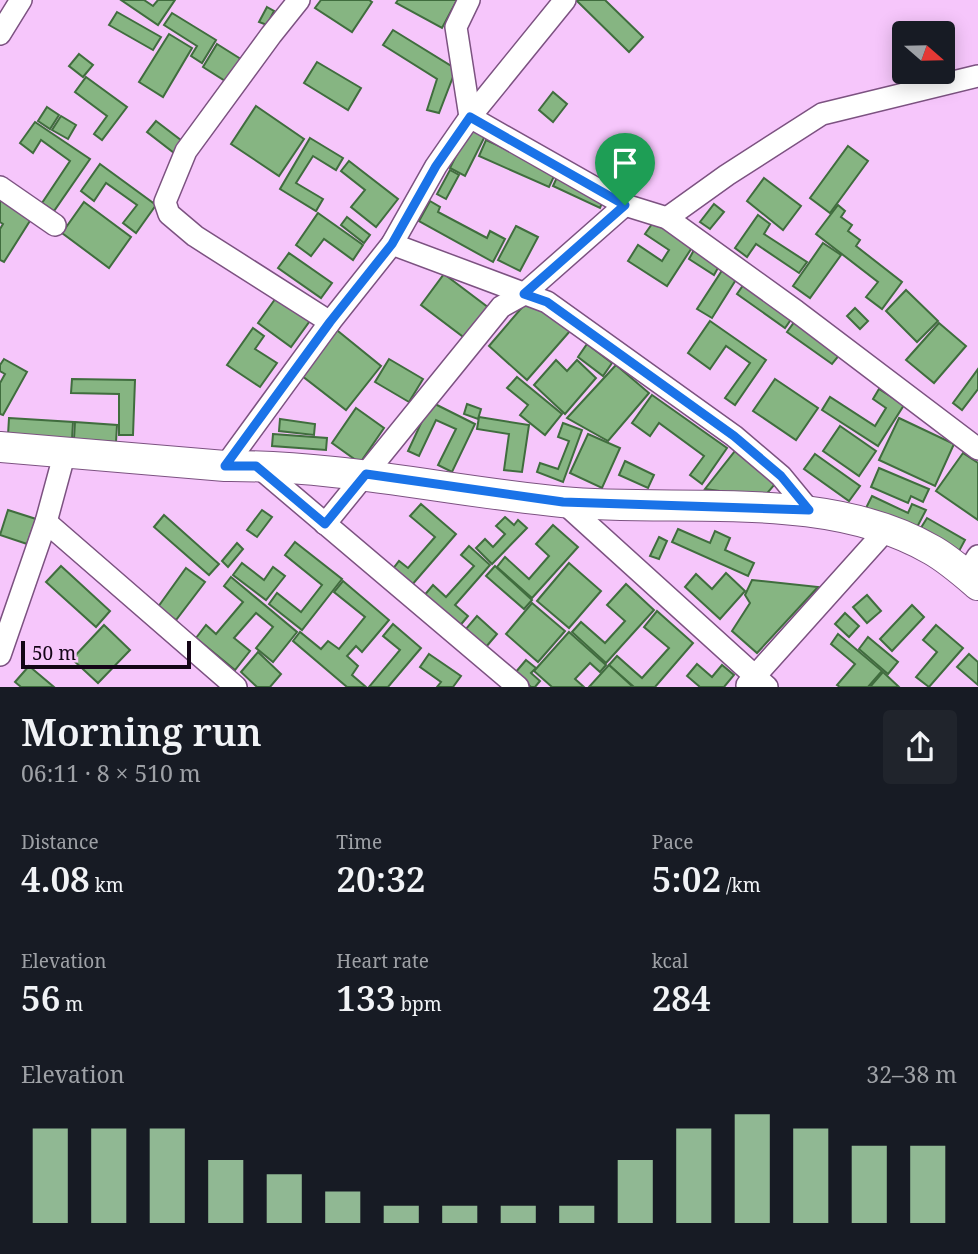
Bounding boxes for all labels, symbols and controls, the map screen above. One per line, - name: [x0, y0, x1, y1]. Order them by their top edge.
- north arrow: [892, 21, 956, 84]
- map controls: [892, 21, 955, 84]
- pin: [595, 133, 655, 205]
- icon: arrive: [606, 144, 644, 182]
- scale bar: [21, 638, 191, 670]
- text: 50 m: [32, 640, 76, 666]
- text: Morning run: [21, 705, 262, 757]
- button: share: [883, 710, 957, 784]
- text: 06:11 · 8 × 510 m: [21, 757, 201, 789]
- text: Distance: [21, 829, 99, 855]
- text: Time: [336, 829, 382, 855]
- text: Pace: [652, 829, 693, 855]
- text: 4.08: [21, 855, 90, 902]
- text: 20:32: [336, 855, 426, 902]
- text: 5:02: [652, 855, 721, 902]
- text: km: [90, 872, 124, 898]
- text: /km: [721, 872, 761, 898]
- text: Elevation: [21, 948, 107, 974]
- text: Heart rate: [336, 948, 429, 974]
- text: kcal: [652, 948, 688, 974]
- text: 56: [21, 974, 60, 1021]
- text: 133: [336, 974, 395, 1021]
- text: 284: [652, 974, 711, 1021]
- text: m: [60, 991, 83, 1017]
- text: bpm: [395, 991, 442, 1017]
- text: Elevation: [21, 1058, 125, 1090]
- text: 32–38 m: [866, 1058, 957, 1090]

